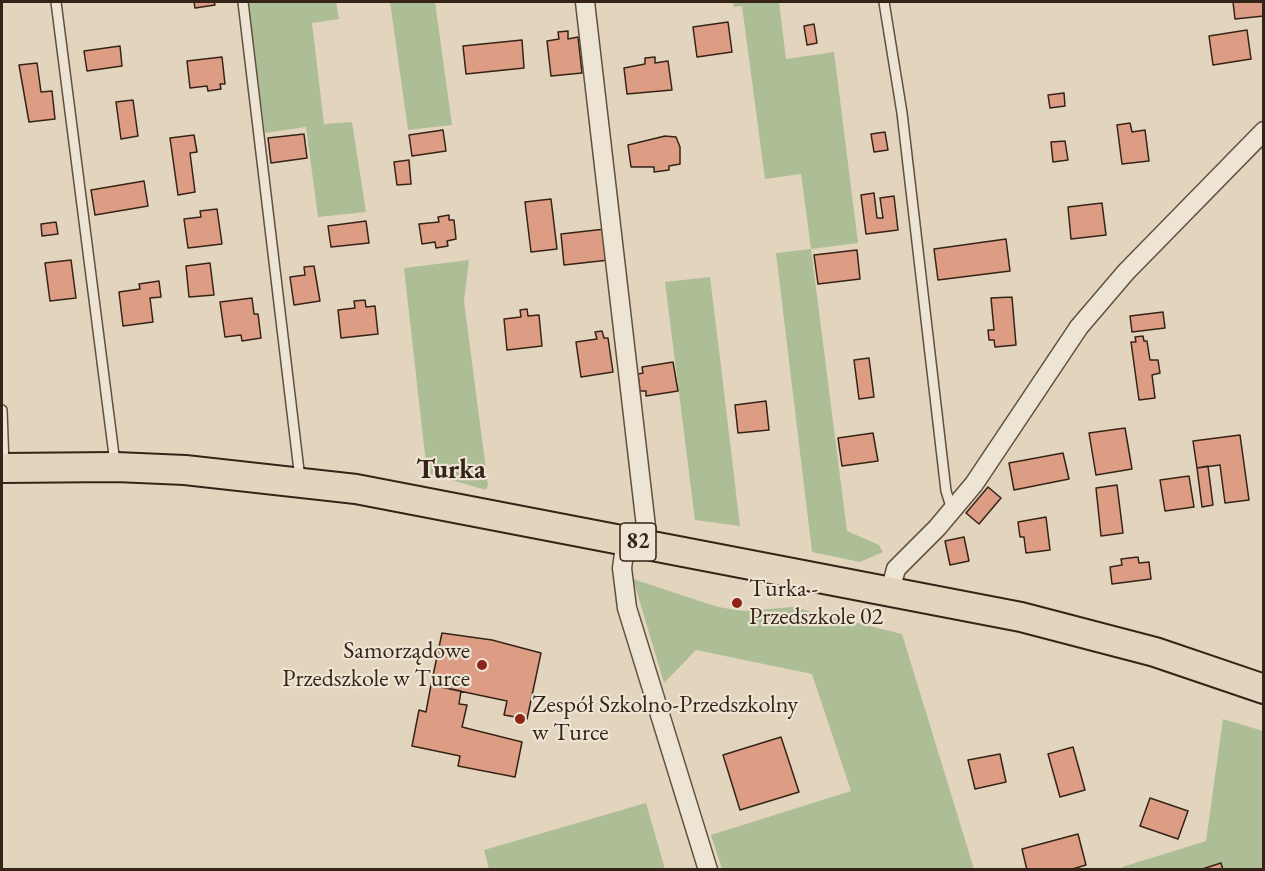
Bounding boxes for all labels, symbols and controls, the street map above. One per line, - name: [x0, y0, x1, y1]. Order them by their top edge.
- district label: Turka: [416, 455, 486, 487]
- road number: 82: [620, 523, 656, 561]
- place label: Turka - Przedszkole 02: [749, 575, 883, 631]
- marker: Turka - Przedszkole 02: [730, 596, 744, 610]
- place label: Samorządowe Przedszkole w Turce: [282, 637, 470, 693]
- marker: Samorządowe Przedszkole w Turce: [475, 658, 489, 672]
- place label: Zespół Szkolno-Przedszkolny w Turce: [532, 691, 798, 747]
- marker: Zespół Szkolno-Przedszkolny w Turce: [513, 712, 527, 726]

